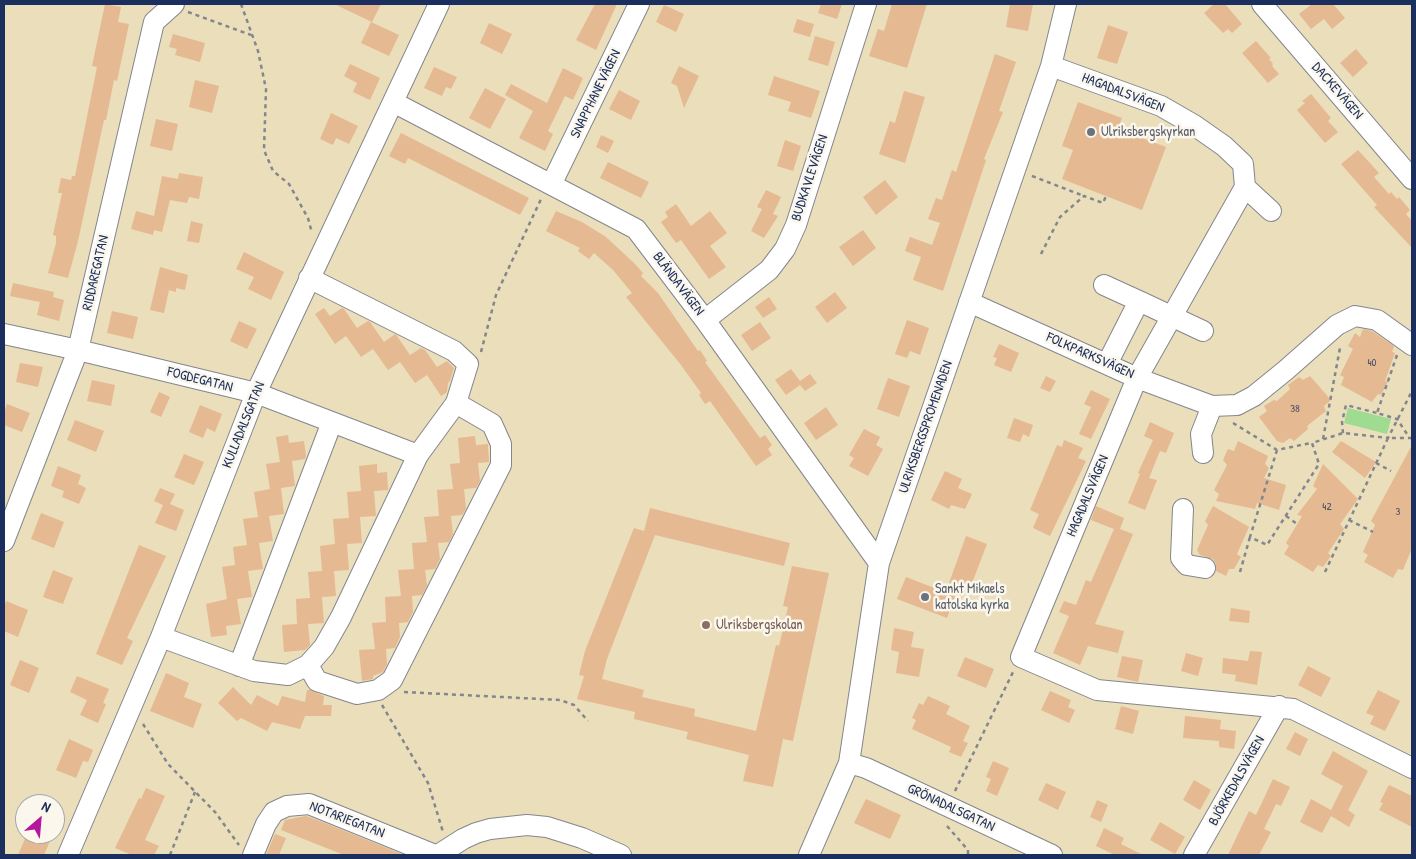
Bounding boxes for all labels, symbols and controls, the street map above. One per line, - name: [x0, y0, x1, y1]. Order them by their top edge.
- street label: SNAPPHANEVÄGEN: [567, 47, 625, 141]
- street label: DACKEVÄGEN: [1308, 59, 1366, 123]
- street label: HAGADALSVÄGEN: [1079, 70, 1167, 116]
- place label: Ulriksbergskyrkan: [1101, 124, 1195, 140]
- marker: Ulriksbergskyrkan: [1085, 126, 1097, 138]
- street label: BUDKAVLEVÄGEN: [788, 133, 832, 223]
- street label: RIDDAREGATAN: [79, 234, 113, 312]
- street label: BLÄNDAVÄGEN: [649, 249, 707, 319]
- street label: FOLKPARKSVÄGEN: [1044, 329, 1136, 383]
- house number: 40: [1367, 356, 1377, 370]
- street label: ULRIKSBERGSPROMENADEN: [895, 359, 957, 495]
- street label: FOGDEGATAN: [165, 364, 235, 396]
- street label: KULLADALSGATAN: [219, 379, 269, 471]
- house number: 38: [1290, 402, 1300, 416]
- street label: HAGADALSVÄGEN: [1063, 453, 1113, 539]
- house number: 42: [1322, 500, 1332, 514]
- house number: 3: [1396, 505, 1400, 519]
- place label: Sankt Mikaels katolska kyrka: [935, 581, 1009, 614]
- marker: Sankt Mikaels katolska kyrka: [919, 591, 931, 603]
- place label: Ulriksbergskolan: [716, 617, 802, 633]
- marker: Ulriksbergskolan: [700, 619, 712, 631]
- street label: BJÖRKEDALSVÄGEN: [1205, 733, 1269, 829]
- street label: GRÖNADALSGATAN: [905, 780, 997, 836]
- north arrow: [15, 794, 65, 844]
- text: N: [39, 796, 54, 816]
- street label: NOTARIEGATAN: [307, 798, 387, 842]

